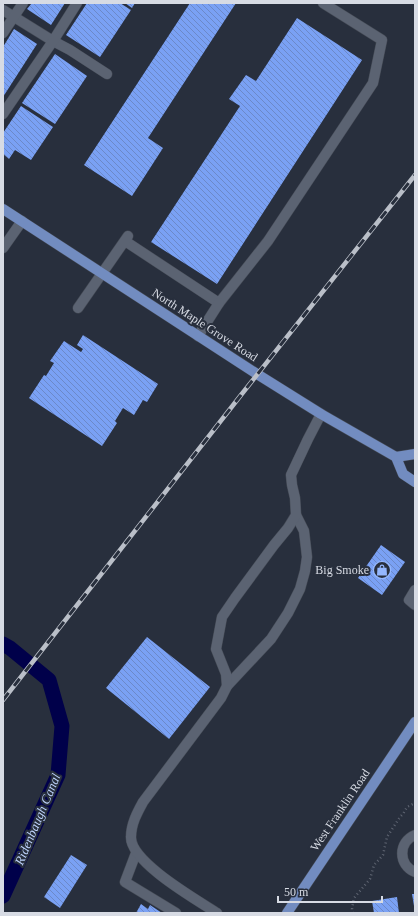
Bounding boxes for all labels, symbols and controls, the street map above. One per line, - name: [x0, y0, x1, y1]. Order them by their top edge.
- street label: North Maple Grove Road: [150, 286, 260, 364]
- shop icon: Big Smoke: [372, 560, 392, 580]
- place label: Big Smoke: [315, 563, 369, 577]
- street label: West Franklin Road: [307, 766, 373, 854]
- water label: Ridenbaugh Canal: [11, 771, 64, 868]
- scale bar: [278, 878, 382, 904]
- text: 50 m: [284, 885, 309, 899]

